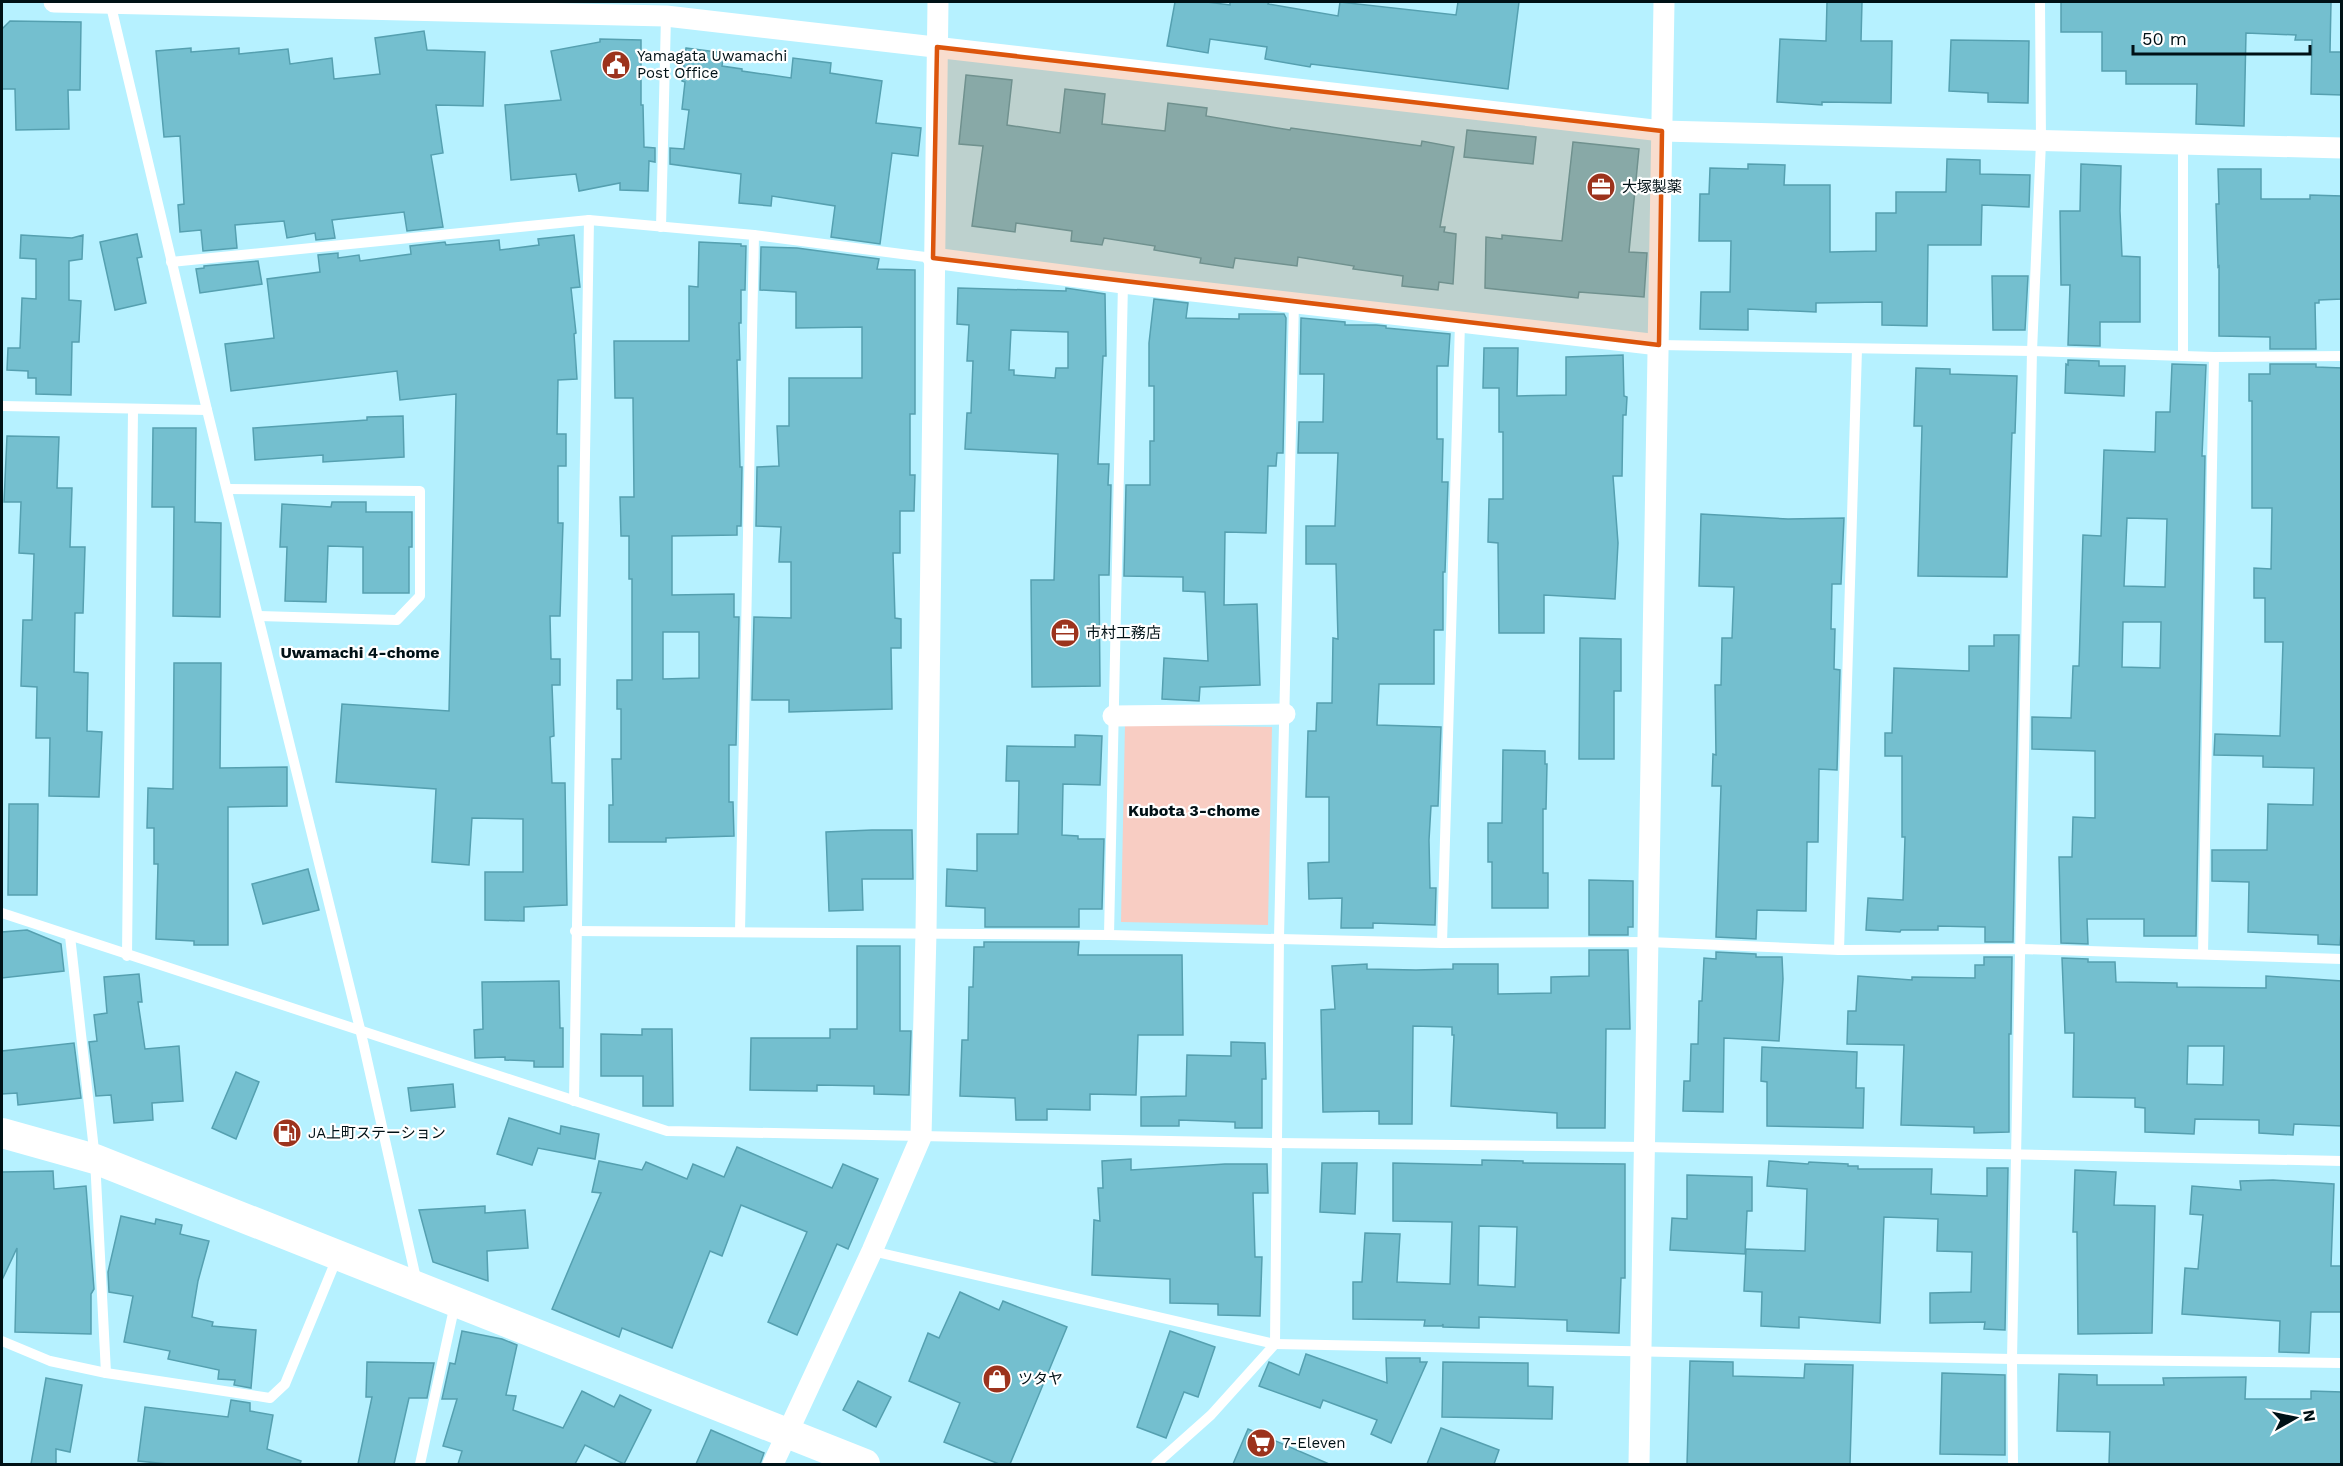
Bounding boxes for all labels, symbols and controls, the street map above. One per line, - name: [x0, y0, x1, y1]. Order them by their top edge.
- scale bar: [2133, 18, 2310, 56]
- text: 50 m: [2142, 28, 2187, 49]
- place label: Yamagata Uwamachi Post Office: [637, 47, 787, 82]
- public building icon: Yamagata Uwamachi Post Office: [600, 49, 632, 81]
- office icon: 大塚製薬: [1585, 171, 1617, 203]
- place label: 大塚製薬: [1622, 178, 1682, 196]
- office icon: 市村工務店: [1049, 617, 1081, 649]
- place label: 市村工務店: [1086, 624, 1161, 642]
- district label: Uwamachi 4-chome: [280, 643, 440, 662]
- district label: Kubota 3-chome: [1128, 801, 1260, 820]
- fuel station icon: JA上町ステーション: [271, 1117, 303, 1149]
- place label: JA上町ステーション: [308, 1124, 446, 1142]
- shop icon: ツタヤ: [981, 1363, 1013, 1395]
- place label: ツタヤ: [1018, 1370, 1063, 1388]
- north arrow: [2265, 1388, 2325, 1448]
- text: N: [2299, 1408, 2320, 1423]
- supermarket icon: 7-Eleven: [1245, 1427, 1277, 1459]
- place label: 7-Eleven: [1282, 1434, 1346, 1452]

